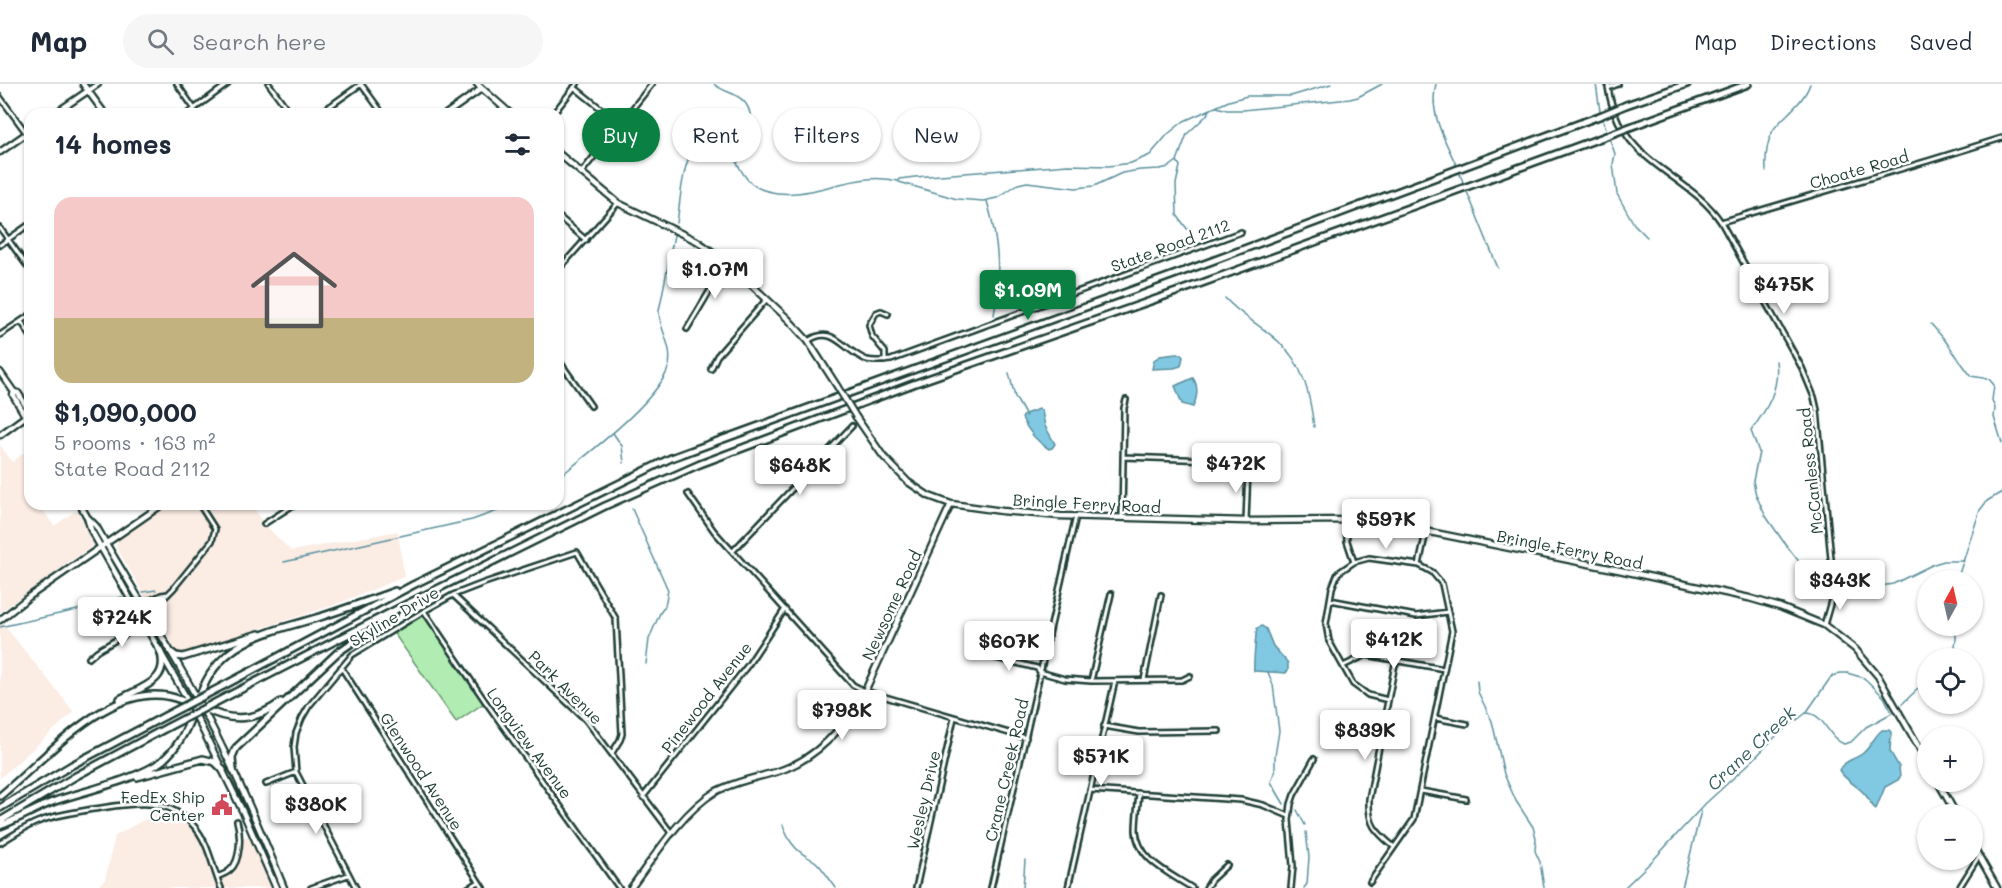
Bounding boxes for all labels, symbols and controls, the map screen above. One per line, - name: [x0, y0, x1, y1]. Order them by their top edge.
- search box: [123, 14, 543, 68]
- text: Map: [30, 23, 87, 59]
- icon: search: [144, 25, 177, 58]
- text: Search here: [192, 27, 326, 56]
- text: Map: [1694, 28, 1737, 55]
- text: Directions: [1770, 28, 1877, 55]
- text: Saved: [1910, 28, 1972, 55]
- chip: Buy: [582, 108, 660, 162]
- chip: Rent: [672, 108, 761, 162]
- chip: Filters: [773, 108, 881, 162]
- chip: New: [893, 108, 980, 162]
- text: 14 homes: [54, 127, 172, 161]
- icon: filters: [501, 128, 534, 161]
- street label: Choate Road: [1807, 145, 1911, 193]
- street label: State Road 2112: [1108, 214, 1232, 276]
- icon: home: [240, 236, 348, 344]
- pin: $1.07M: [666, 249, 764, 300]
- text: $1.07M: [681, 255, 749, 281]
- pin: $475K: [1742, 264, 1826, 315]
- pin: $1.09M: [979, 270, 1077, 321]
- text: $475K: [1753, 270, 1815, 296]
- text: $1.09M: [994, 276, 1062, 302]
- text: $1,090,000: [54, 395, 197, 429]
- street label: McCanless Road: [1793, 407, 1827, 535]
- text: 5 rooms · 163 m²: [54, 429, 216, 455]
- pin: $472K: [1194, 443, 1278, 494]
- pin: $648K: [758, 445, 842, 496]
- text: $472K: [1206, 449, 1266, 475]
- text: $648K: [769, 451, 831, 477]
- text: State Road 2112: [54, 455, 210, 481]
- street label: Bringle Ferry Road: [1012, 489, 1162, 517]
- pin: $597K: [1344, 499, 1428, 550]
- text: $597K: [1356, 505, 1416, 531]
- street label: Bringle Ferry Road: [1495, 525, 1645, 573]
- street label: Newsome Road: [856, 547, 926, 663]
- pin: $343K: [1798, 560, 1882, 611]
- text: $343K: [1809, 566, 1871, 592]
- north arrow: [1917, 570, 1983, 636]
- map controls: [1917, 570, 1983, 870]
- street label: Skyline Drive: [345, 581, 443, 651]
- pin: $724K: [80, 597, 164, 648]
- text: $724K: [92, 603, 152, 629]
- pin: $412K: [1352, 619, 1436, 670]
- pin: $607K: [967, 621, 1051, 672]
- text: $412K: [1365, 625, 1423, 651]
- text: $607K: [978, 627, 1040, 653]
- street label: Pinewood Avenue: [656, 637, 756, 757]
- street label: Park Avenue: [524, 645, 608, 729]
- button: locate: [1917, 648, 1983, 714]
- street label: Longview Avenue: [483, 683, 577, 803]
- pin: $798K: [800, 690, 884, 741]
- text: $798K: [811, 696, 873, 722]
- street label: Crane Creek Road: [979, 696, 1033, 844]
- water label: Crane Creek: [1701, 700, 1801, 796]
- street label: Glenwood Avenue: [376, 708, 468, 834]
- pin: $839K: [1323, 710, 1407, 761]
- text: $839K: [1334, 716, 1396, 742]
- button: +: [1917, 726, 1983, 792]
- pin: $571K: [1059, 736, 1143, 787]
- text: $571K: [1072, 742, 1130, 768]
- street label: Wesley Drive: [901, 748, 945, 852]
- pin: $380K: [274, 784, 358, 835]
- place label: FedEx Ship Center: [121, 786, 205, 825]
- text: $380K: [285, 790, 347, 816]
- public building icon: FedEx Ship Center: [210, 793, 234, 817]
- button: −: [1917, 804, 1983, 870]

